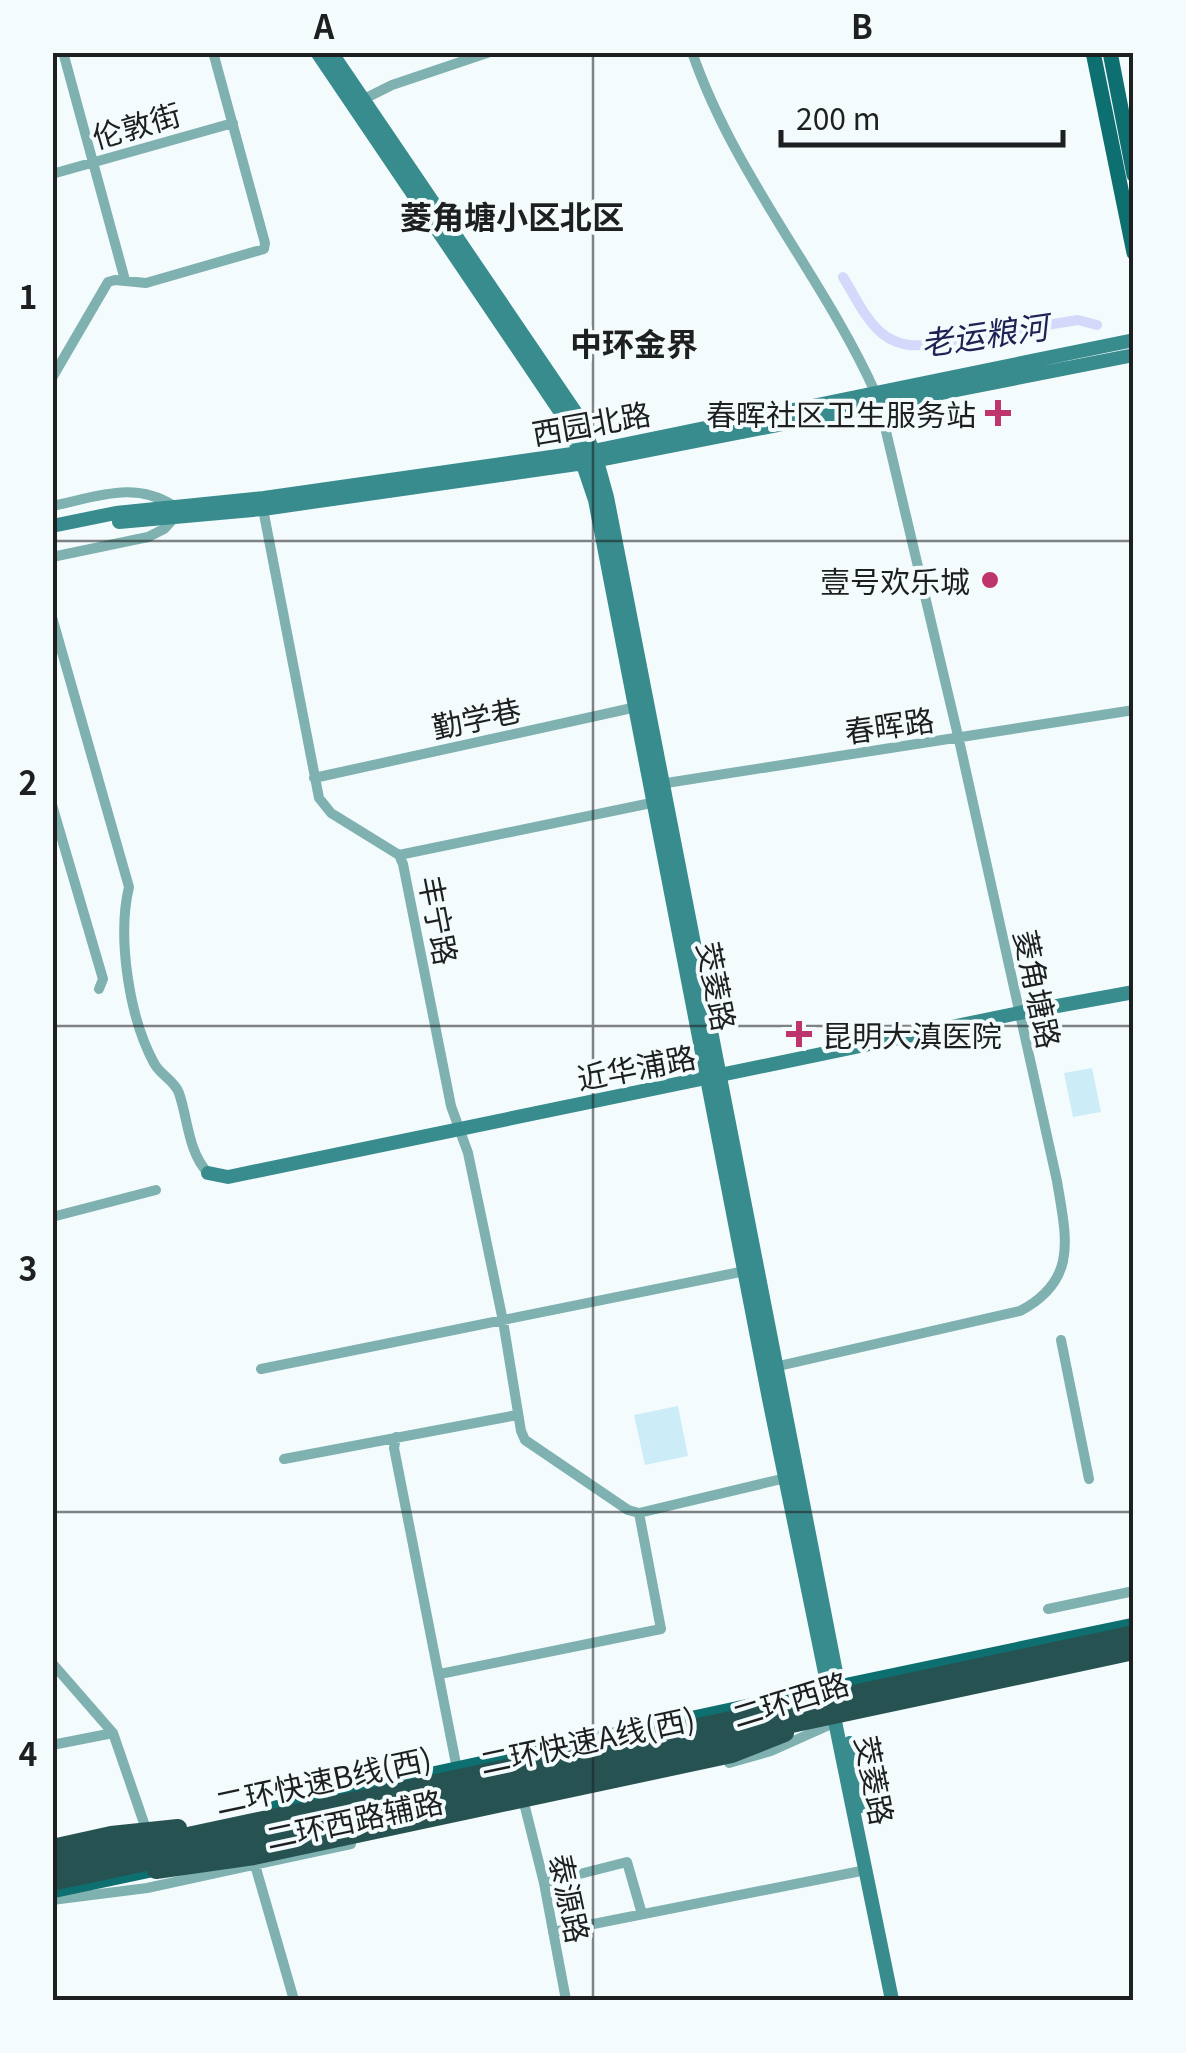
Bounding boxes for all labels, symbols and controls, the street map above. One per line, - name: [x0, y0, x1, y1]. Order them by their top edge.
- text: A: [313, 2, 335, 48]
- text: B: [851, 2, 873, 48]
- scale bar: [781, 85, 1064, 147]
- street label: 伦敦街: [87, 90, 185, 158]
- text: 200 m: [796, 95, 880, 139]
- district label: 菱角塘小区北区: [400, 192, 624, 238]
- text: 1: [19, 272, 37, 318]
- water label: 老运粮河: [917, 300, 1057, 365]
- district label: 中环金界: [570, 319, 698, 365]
- street label: 西园北路: [528, 390, 654, 454]
- place label: 春晖社区卫生服务站: [706, 391, 976, 435]
- marker: 春晖社区卫生服务站: [985, 400, 1011, 426]
- place label: 壹号欢乐城: [820, 558, 970, 602]
- marker: 壹号欢乐城: [979, 569, 1001, 591]
- street label: 勤学巷: [427, 686, 525, 748]
- street label: 春晖路: [841, 696, 937, 752]
- text: 2: [19, 758, 37, 804]
- street label: 丰宁路: [410, 872, 470, 968]
- street label: 菱角塘路: [1005, 926, 1073, 1052]
- street label: 茭菱路: [688, 938, 748, 1034]
- place label: 昆明大滇医院: [822, 1012, 1002, 1056]
- marker: 昆明大滇医院: [786, 1021, 812, 1047]
- street label: 近华浦路: [573, 1033, 699, 1099]
- text: 3: [19, 1244, 37, 1290]
- street label: 二环西路: [726, 1659, 854, 1737]
- street label: 二环快速A线(西): [476, 1695, 698, 1783]
- text: 4: [19, 1729, 37, 1775]
- street label: 茭菱路: [846, 1732, 906, 1828]
- street label: 二环快速B线(西): [211, 1735, 435, 1823]
- street label: 二环西路辅路: [261, 1778, 447, 1858]
- street label: 泰源路: [540, 1849, 602, 1947]

